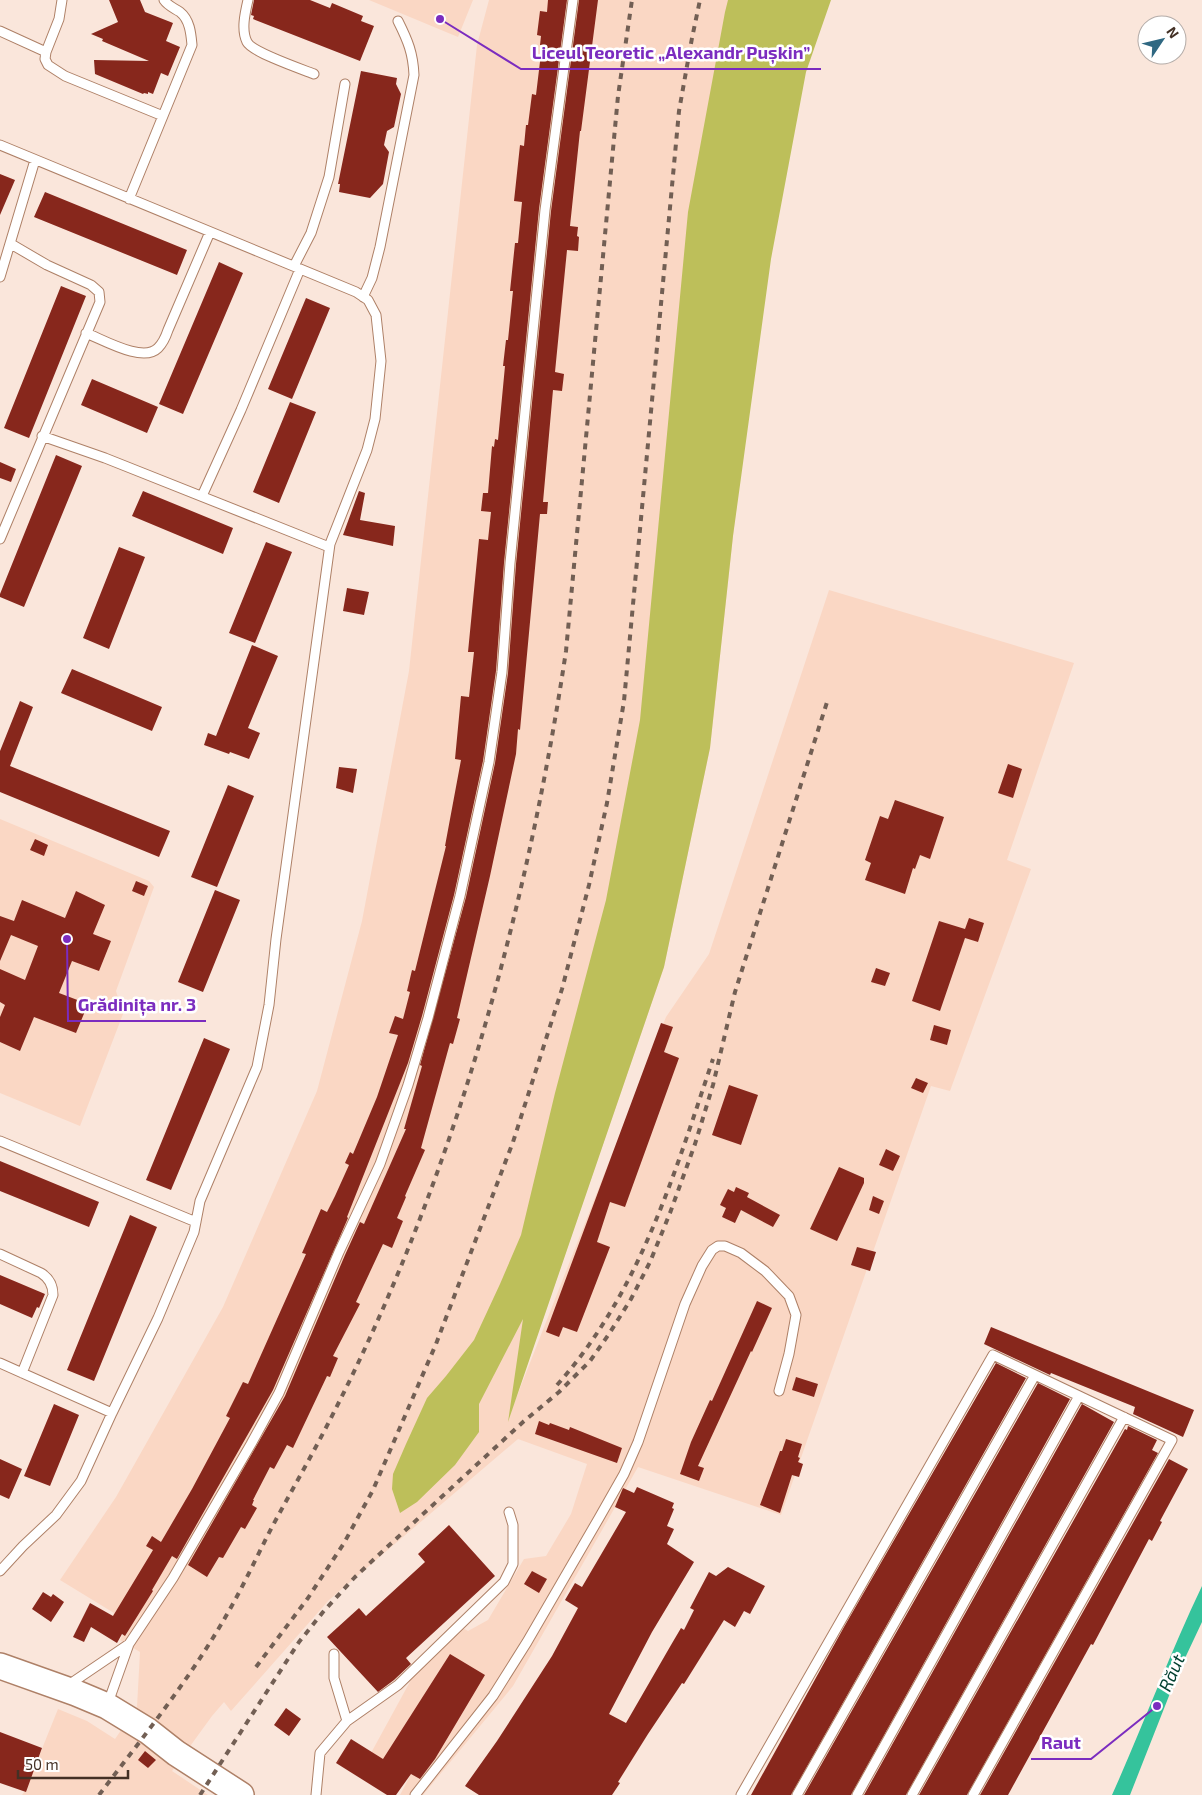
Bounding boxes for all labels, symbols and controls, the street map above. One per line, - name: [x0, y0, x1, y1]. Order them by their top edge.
- north arrow: [1137, 15, 1187, 65]
- text: N: [1163, 23, 1183, 41]
- callout: Liceul Teoretic „Alexandr Pușkin”: [521, 36, 821, 69]
- text: Liceul Teoretic „Alexandr Pușkin”: [532, 41, 810, 65]
- callout: Grădinița nr. 3: [68, 988, 206, 1021]
- text: Grădinița nr. 3: [78, 993, 196, 1017]
- water label: Răut: [1153, 1650, 1189, 1695]
- callout: Raut: [1031, 1726, 1091, 1759]
- text: Raut: [1041, 1731, 1082, 1753]
- scale bar: [18, 1748, 128, 1780]
- text: 50 m: [25, 1755, 59, 1773]

